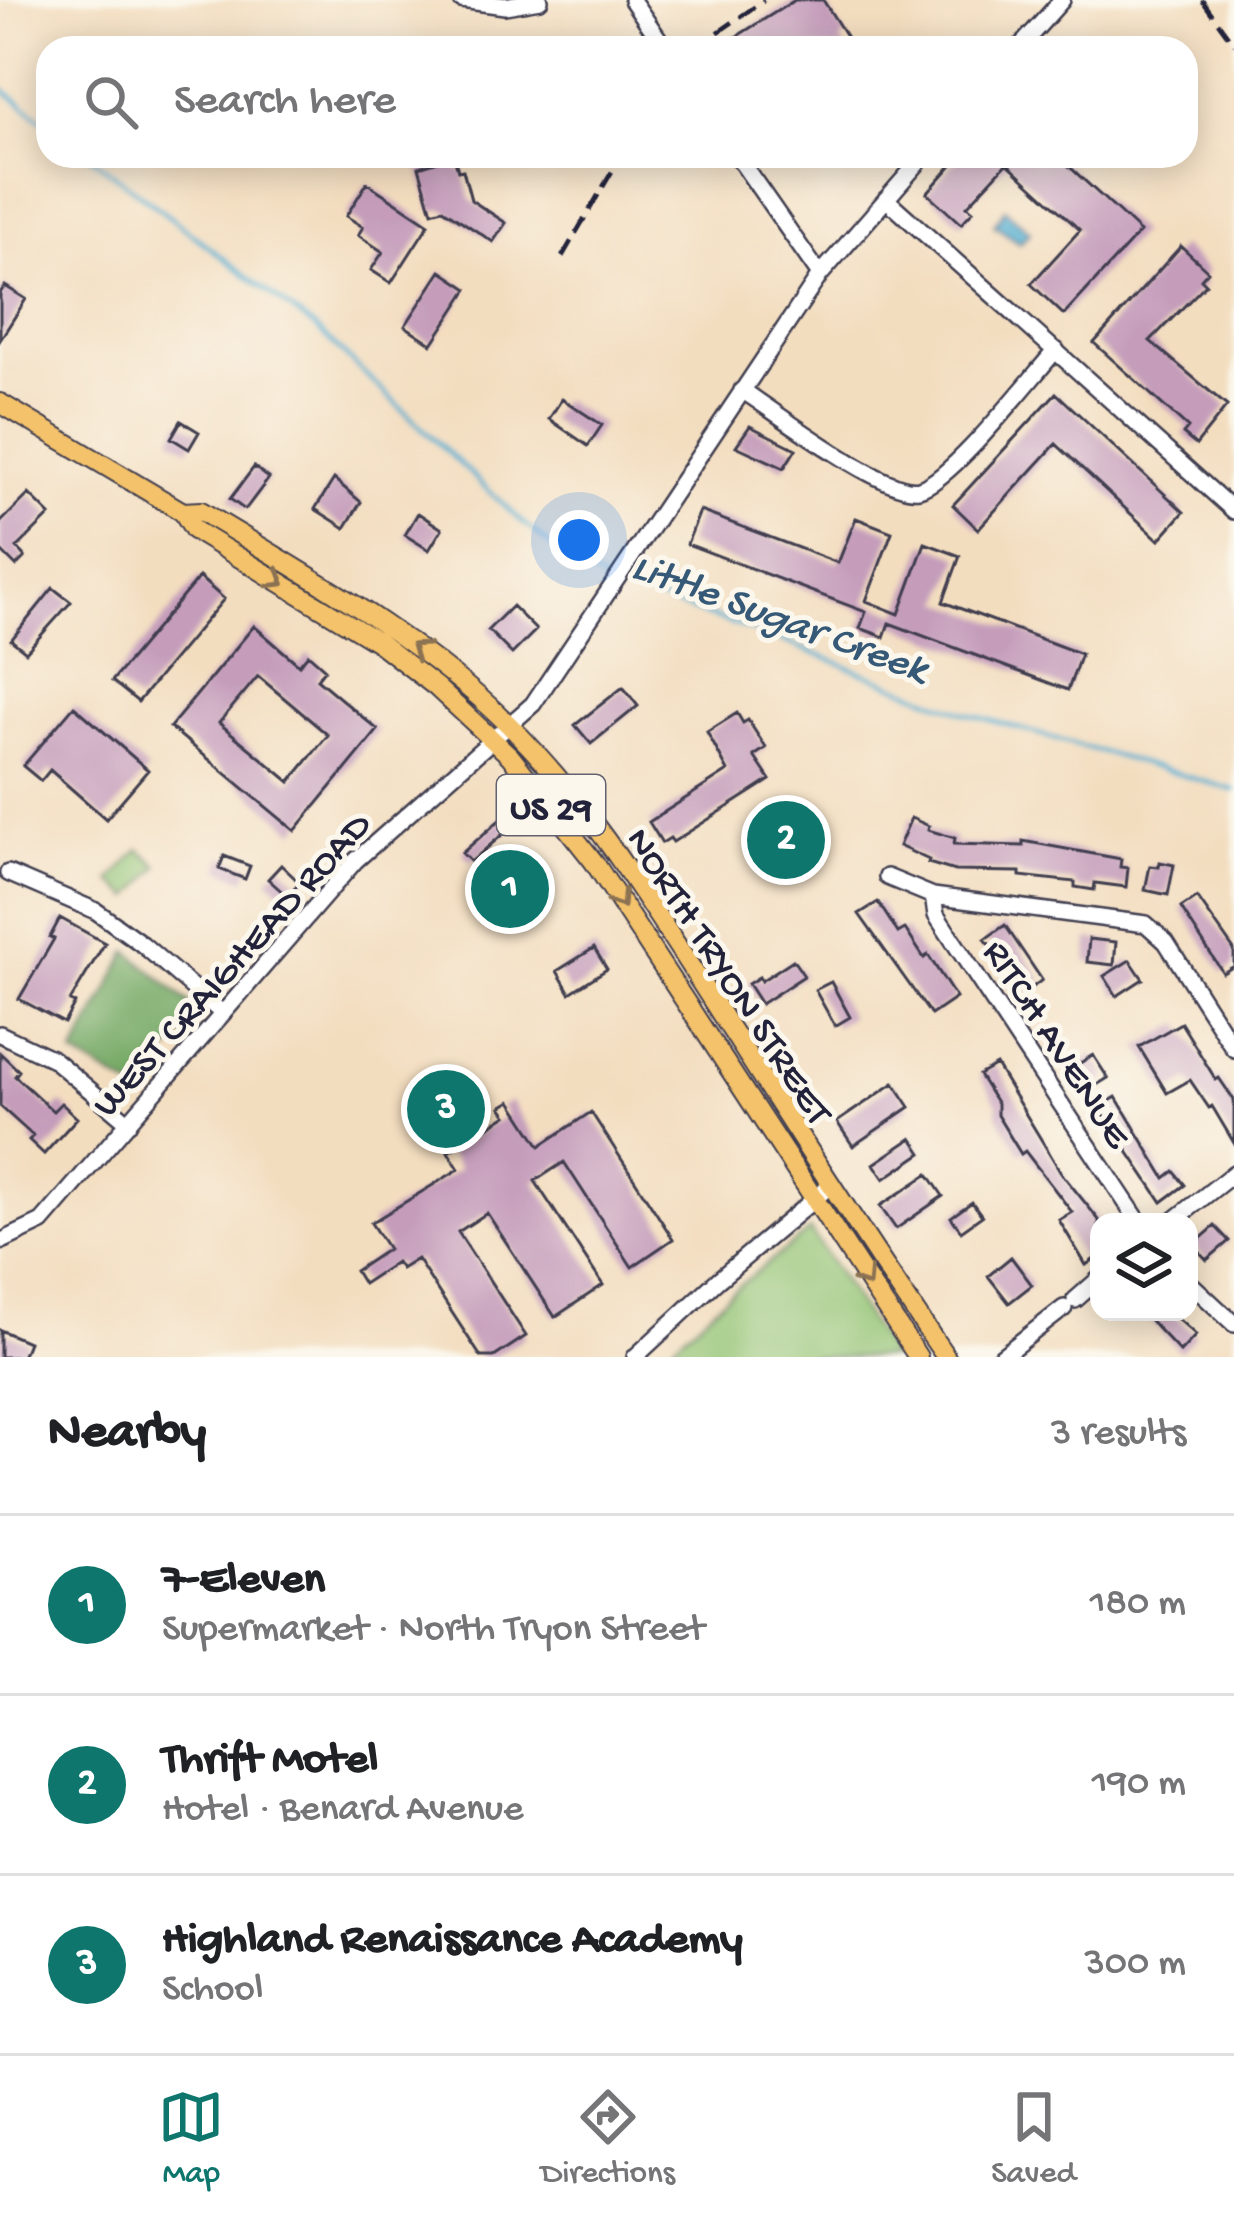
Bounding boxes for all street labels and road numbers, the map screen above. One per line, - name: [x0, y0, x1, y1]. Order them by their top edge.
- road number: US 29: [497, 775, 605, 835]
- street label: WEST CRAIGHEAD ROAD: [85, 804, 384, 1129]
- street label: NORTH TRYON STREET: [613, 821, 840, 1137]
- street label: RITCH AVENUE: [970, 933, 1139, 1160]

